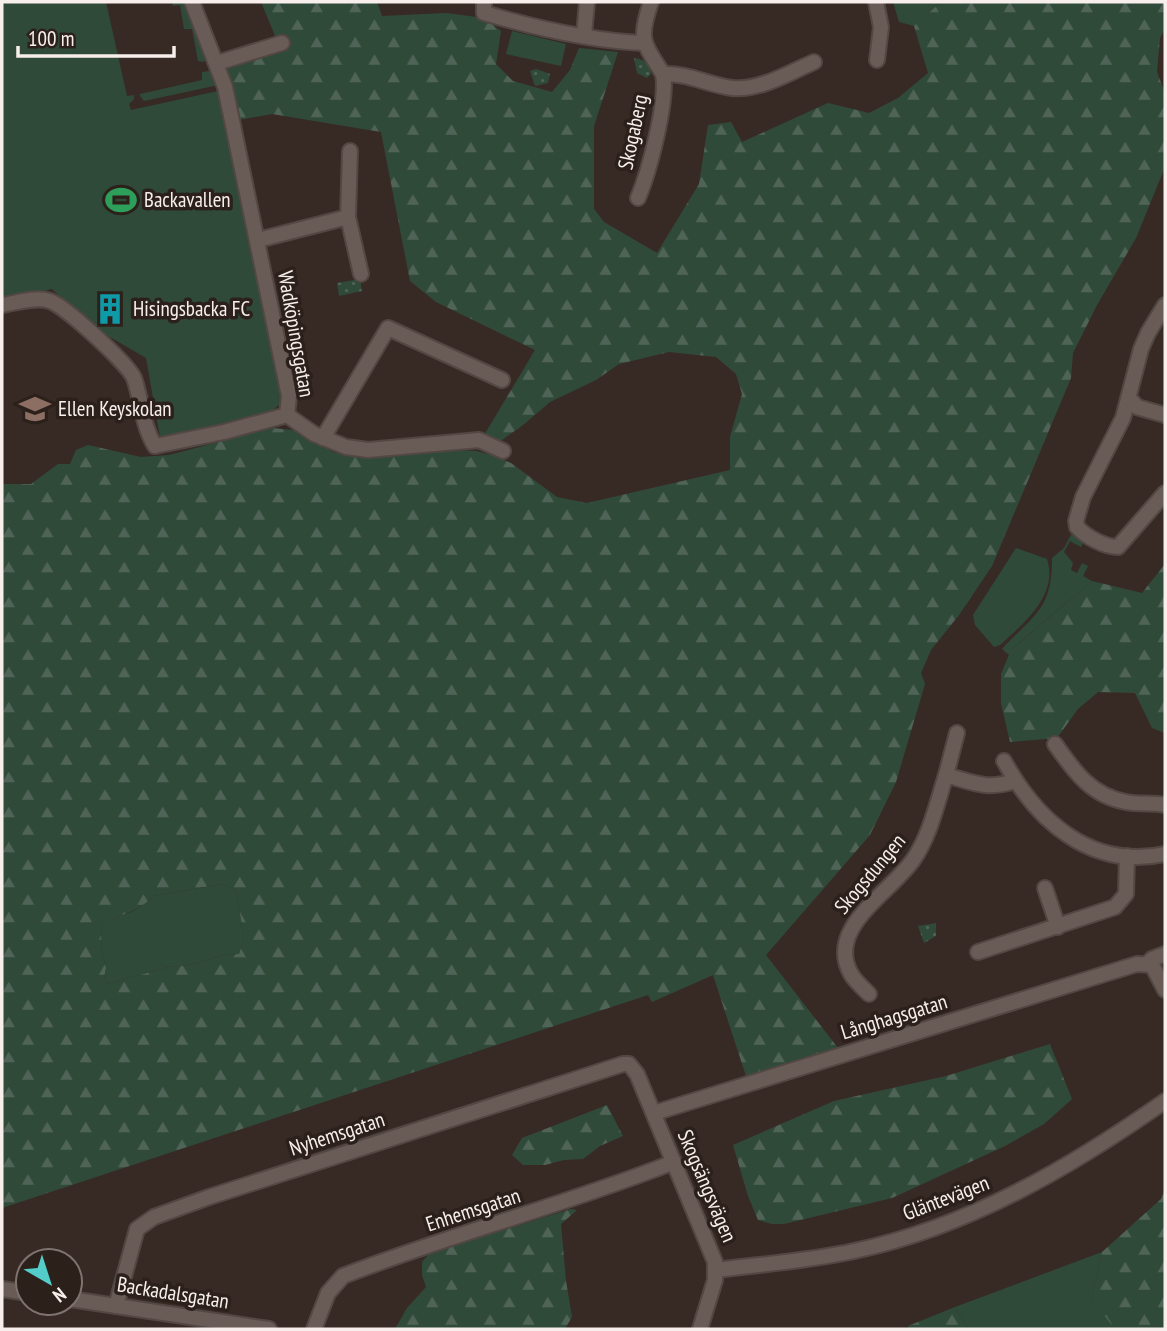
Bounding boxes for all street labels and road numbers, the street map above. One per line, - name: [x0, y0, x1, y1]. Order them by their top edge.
- street label: Skogaberg: [611, 92, 654, 172]
- street label: Wadköpingsgatan: [272, 269, 321, 399]
- street label: Skogsdungen: [828, 828, 911, 919]
- street label: Långhagsgatan: [837, 988, 950, 1046]
- street label: Nyhemsgatan: [286, 1105, 388, 1162]
- street label: Skogsängsvägen: [672, 1126, 743, 1246]
- street label: Gläntevägen: [899, 1169, 993, 1226]
- street label: Enhemsgatan: [422, 1182, 524, 1237]
- street label: Backadalsgatan: [115, 1270, 231, 1315]

